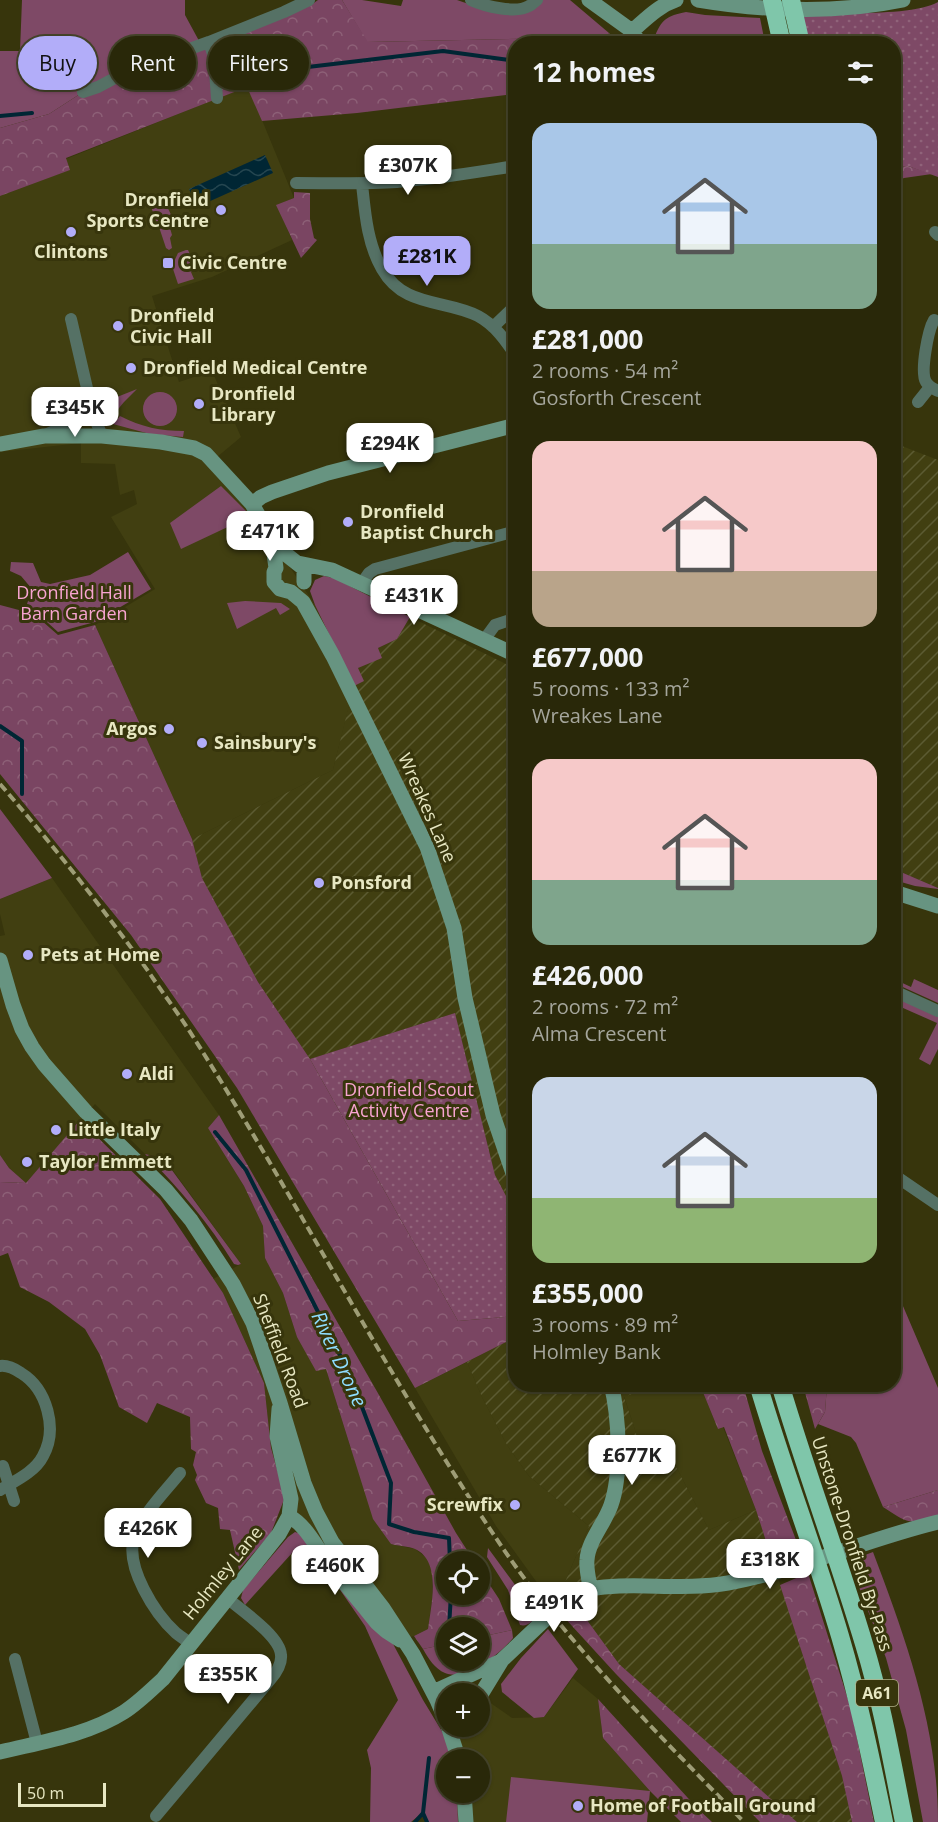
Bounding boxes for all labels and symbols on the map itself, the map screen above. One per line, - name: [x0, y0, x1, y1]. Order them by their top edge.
- pin: £307K: [366, 145, 450, 196]
- place label: Dronfield Sports Centre: [86, 187, 209, 232]
- marker: Dronfield Sports Centre: [214, 203, 228, 217]
- marker: Clintons: [64, 225, 78, 239]
- pin: £281K: [385, 236, 469, 287]
- place label: Clintons: [34, 239, 108, 263]
- place label: Civic Centre: [180, 250, 287, 274]
- marker: Civic Centre: [161, 256, 175, 270]
- place label: Dronfield Civic Hall: [130, 303, 214, 348]
- marker: Dronfield Civic Hall: [111, 319, 125, 333]
- place label: Dronfield Medical Centre: [143, 355, 367, 379]
- marker: Dronfield Medical Centre: [124, 361, 138, 375]
- place label: Dronfield Library: [211, 381, 295, 426]
- pin: £345K: [33, 387, 117, 438]
- marker: Dronfield Library: [192, 397, 206, 411]
- pin: £294K: [348, 423, 432, 474]
- place label: Dronfield Baptist Church: [360, 499, 494, 544]
- pin: £471K: [228, 511, 312, 562]
- marker: Dronfield Baptist Church: [341, 515, 355, 529]
- pin: £431K: [372, 575, 456, 626]
- park label: Dronfield Hall Barn Garden: [16, 580, 132, 625]
- place label: Argos: [106, 716, 157, 740]
- marker: Argos: [162, 722, 176, 736]
- place label: Sainsbury's: [214, 730, 316, 754]
- marker: Sainsbury's: [195, 736, 209, 750]
- street label: Wreakes Lane: [393, 749, 463, 866]
- place label: Ponsford: [331, 870, 412, 894]
- marker: Ponsford: [312, 876, 326, 890]
- place label: Pets at Home: [40, 942, 160, 966]
- marker: Pets at Home: [21, 948, 35, 962]
- place label: Aldi: [139, 1061, 174, 1085]
- marker: Aldi: [120, 1067, 134, 1081]
- park label: Dronfield Scout Activity Centre: [344, 1077, 474, 1122]
- place label: Little Italy: [68, 1117, 161, 1141]
- marker: Little Italy: [49, 1123, 63, 1137]
- place label: Taylor Emmett: [39, 1149, 172, 1173]
- marker: Taylor Emmett: [20, 1155, 34, 1169]
- street label: Sheffield Road: [248, 1290, 314, 1411]
- water label: River Drone: [306, 1307, 373, 1411]
- street label: Unstone-Dronfield By-Pass: [807, 1433, 899, 1654]
- pin: £677K: [590, 1435, 674, 1486]
- place label: Screwfix: [427, 1492, 504, 1516]
- marker: Screwfix: [508, 1498, 522, 1512]
- pin: £426K: [106, 1508, 190, 1559]
- street label: Holmley Lane: [177, 1520, 267, 1624]
- pin: £318K: [728, 1539, 812, 1590]
- pin: £460K: [293, 1545, 377, 1596]
- pin: £491K: [512, 1582, 596, 1633]
- pin: £355K: [186, 1654, 270, 1705]
- road number: A61: [856, 1680, 898, 1706]
- scale bar: [18, 1780, 106, 1808]
- place label: Home of Football Ground: [590, 1793, 816, 1817]
- marker: Home of Football Ground: [571, 1799, 585, 1813]

